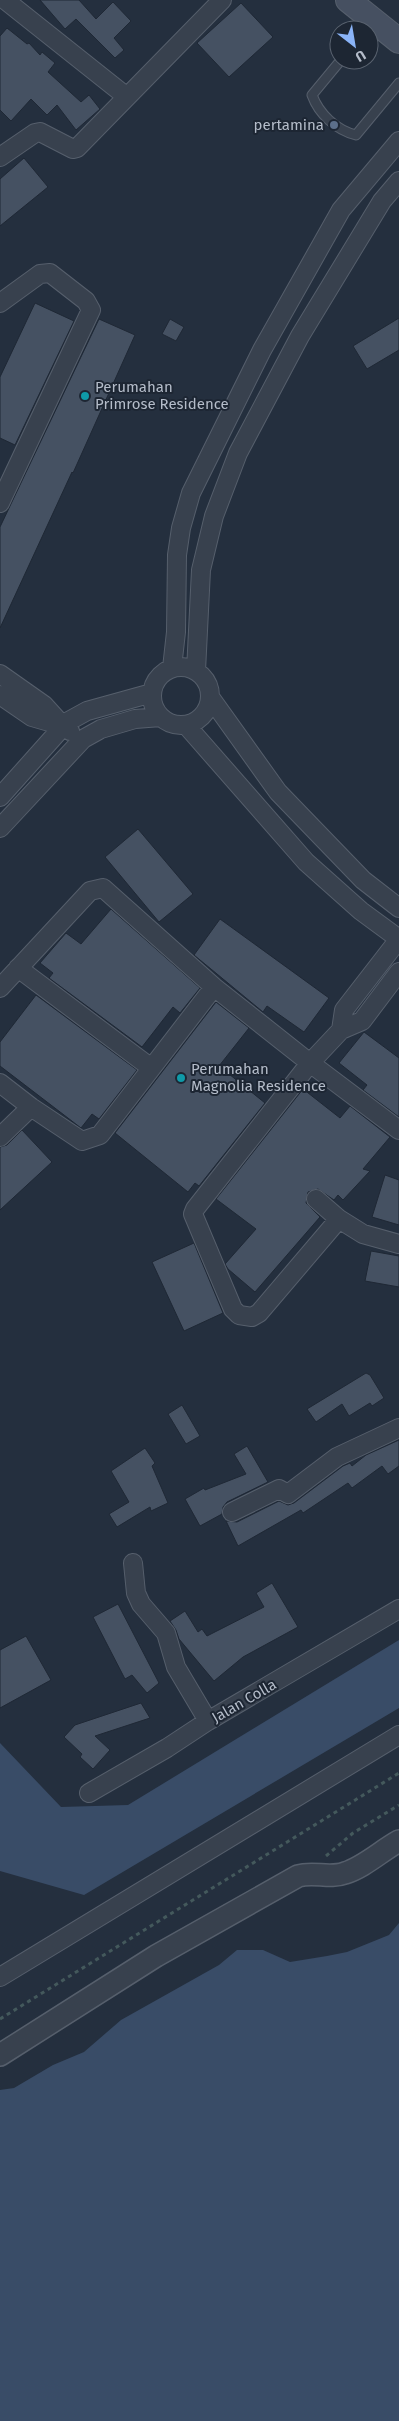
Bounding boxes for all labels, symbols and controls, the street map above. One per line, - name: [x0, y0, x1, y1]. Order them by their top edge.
- north arrow: [329, 20, 379, 70]
- text: U: [352, 46, 369, 65]
- place label: pertamina: [254, 116, 324, 134]
- marker: pertamina: [328, 119, 340, 131]
- place label: Perumahan Primrose Residence: [95, 378, 229, 413]
- marker: Perumahan Primrose Residence: [79, 390, 91, 402]
- place label: Perumahan Magnolia Residence: [191, 1060, 326, 1095]
- marker: Perumahan Magnolia Residence: [175, 1072, 187, 1084]
- street label: Jalan Colla: [209, 1675, 279, 1727]

